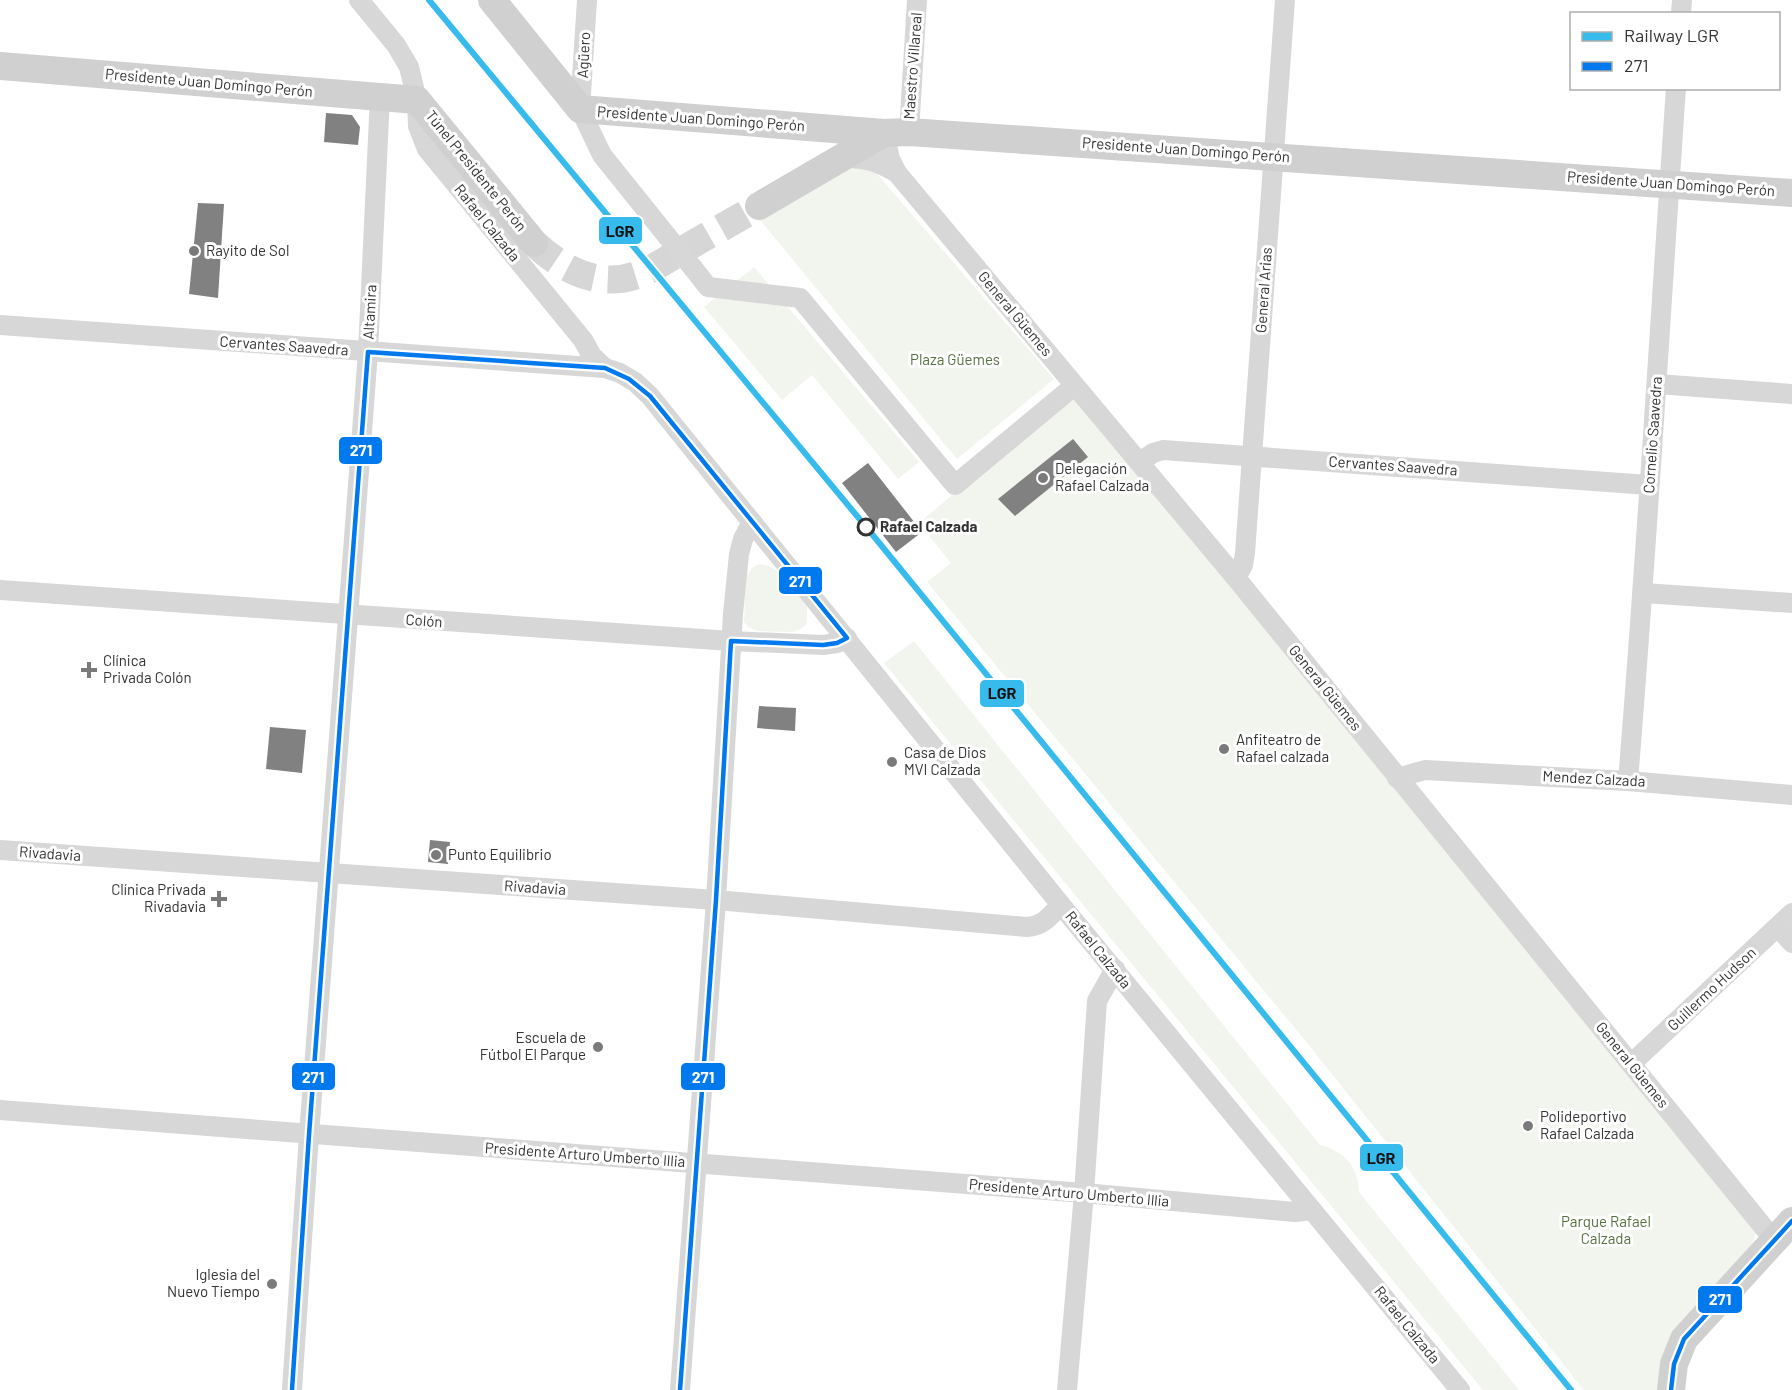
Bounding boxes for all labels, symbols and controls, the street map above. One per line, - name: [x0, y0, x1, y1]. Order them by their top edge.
- street label: Maestro Villareal: [899, 12, 925, 120]
- legend: [1570, 12, 1780, 90]
- text: Railway LGR: [1624, 24, 1719, 46]
- street label: Agüero: [573, 31, 593, 79]
- text: 271: [1624, 54, 1649, 76]
- street label: Presidente Juan Domingo Perón: [105, 64, 314, 100]
- street label: Presidente Juan Domingo Perón: [597, 102, 806, 134]
- street label: Túnel Presidente Perón: [423, 106, 531, 234]
- street label: Presidente Juan Domingo Perón: [1082, 133, 1291, 165]
- street label: Presidente Juan Domingo Perón: [1567, 167, 1776, 199]
- street label: Rafael Calzada: [451, 180, 524, 265]
- line badge: LGR: [598, 216, 643, 245]
- text: LGR: [606, 221, 634, 240]
- place label: Rayito de Sol: [206, 241, 289, 259]
- marker: Rayito de Sol: [187, 244, 201, 258]
- street label: General Arias: [1251, 246, 1275, 333]
- street label: General Güemes: [975, 267, 1057, 359]
- street label: Altamira: [359, 284, 379, 340]
- street label: Cervantes Saavedra: [219, 332, 349, 358]
- park label: Plaza Güemes: [910, 350, 1000, 368]
- street label: Cornelio Saavedra: [1639, 376, 1665, 494]
- line badge: 271: [338, 436, 383, 465]
- text: 271: [350, 440, 372, 459]
- street label: Cervantes Saavedra: [1328, 452, 1458, 478]
- place label: Delegación Rafael Calzada: [1055, 459, 1149, 494]
- marker: Delegación Rafael Calzada: [1036, 471, 1050, 485]
- place label: Rafael Calzada: [880, 517, 977, 535]
- marker: Rafael Calzada: [857, 518, 875, 536]
- line badge: 271: [778, 566, 823, 595]
- text: 271: [789, 571, 811, 590]
- street label: Colón: [405, 610, 443, 630]
- street label: General Güemes: [1286, 641, 1366, 734]
- place label: Clínica Privada Colón: [103, 651, 192, 686]
- marker: Clínica Privada Colón: [80, 661, 98, 679]
- line badge: LGR: [979, 679, 1025, 708]
- text: LGR: [988, 683, 1016, 702]
- place label: Anfiteatro de Rafael calzada: [1236, 730, 1329, 765]
- marker: Anfiteatro de Rafael calzada: [1217, 742, 1231, 756]
- place label: Casa de Dios MVI Calzada: [904, 743, 986, 778]
- marker: Casa de Dios MVI Calzada: [885, 755, 899, 769]
- street label: Mendez Calzada: [1542, 766, 1646, 790]
- street label: Rivadavia: [19, 842, 82, 864]
- place label: Punto Equilibrio: [448, 845, 552, 863]
- marker: Punto Equilibrio: [429, 848, 443, 862]
- street label: Rivadavia: [504, 876, 567, 898]
- place label: Clínica Privada Rivadavia: [111, 880, 206, 915]
- marker: Clínica Privada Rivadavia: [210, 890, 228, 908]
- street label: Rafael Calzada: [1062, 907, 1135, 992]
- street label: Guillermo Hudson: [1663, 943, 1759, 1034]
- street label: General Güemes: [1593, 1018, 1673, 1111]
- place label: Escuela de Fútbol El Parque: [480, 1028, 586, 1063]
- marker: Escuela de Fútbol El Parque: [591, 1040, 605, 1054]
- line badge: 271: [291, 1062, 336, 1091]
- line badge: 271: [680, 1062, 726, 1091]
- text: 271: [302, 1067, 324, 1086]
- text: 271: [692, 1067, 714, 1086]
- place label: Polideportivo Rafael Calzada: [1540, 1107, 1634, 1142]
- marker: Polideportivo Rafael Calzada: [1521, 1119, 1535, 1133]
- street label: Presidente Arturo Umberto Illia: [484, 1138, 686, 1170]
- line badge: LGR: [1359, 1143, 1404, 1172]
- text: LGR: [1367, 1148, 1395, 1167]
- street label: Presidente Arturo Umberto Illia: [968, 1174, 1170, 1210]
- park label: Parque Rafael Calzada: [1561, 1212, 1651, 1247]
- place label: Iglesia del Nuevo Tiempo: [167, 1265, 260, 1300]
- marker: Iglesia del Nuevo Tiempo: [265, 1277, 279, 1291]
- street label: Rafael Calzada: [1371, 1282, 1444, 1367]
- line badge: 271: [1697, 1285, 1743, 1314]
- text: 271: [1709, 1289, 1731, 1308]

